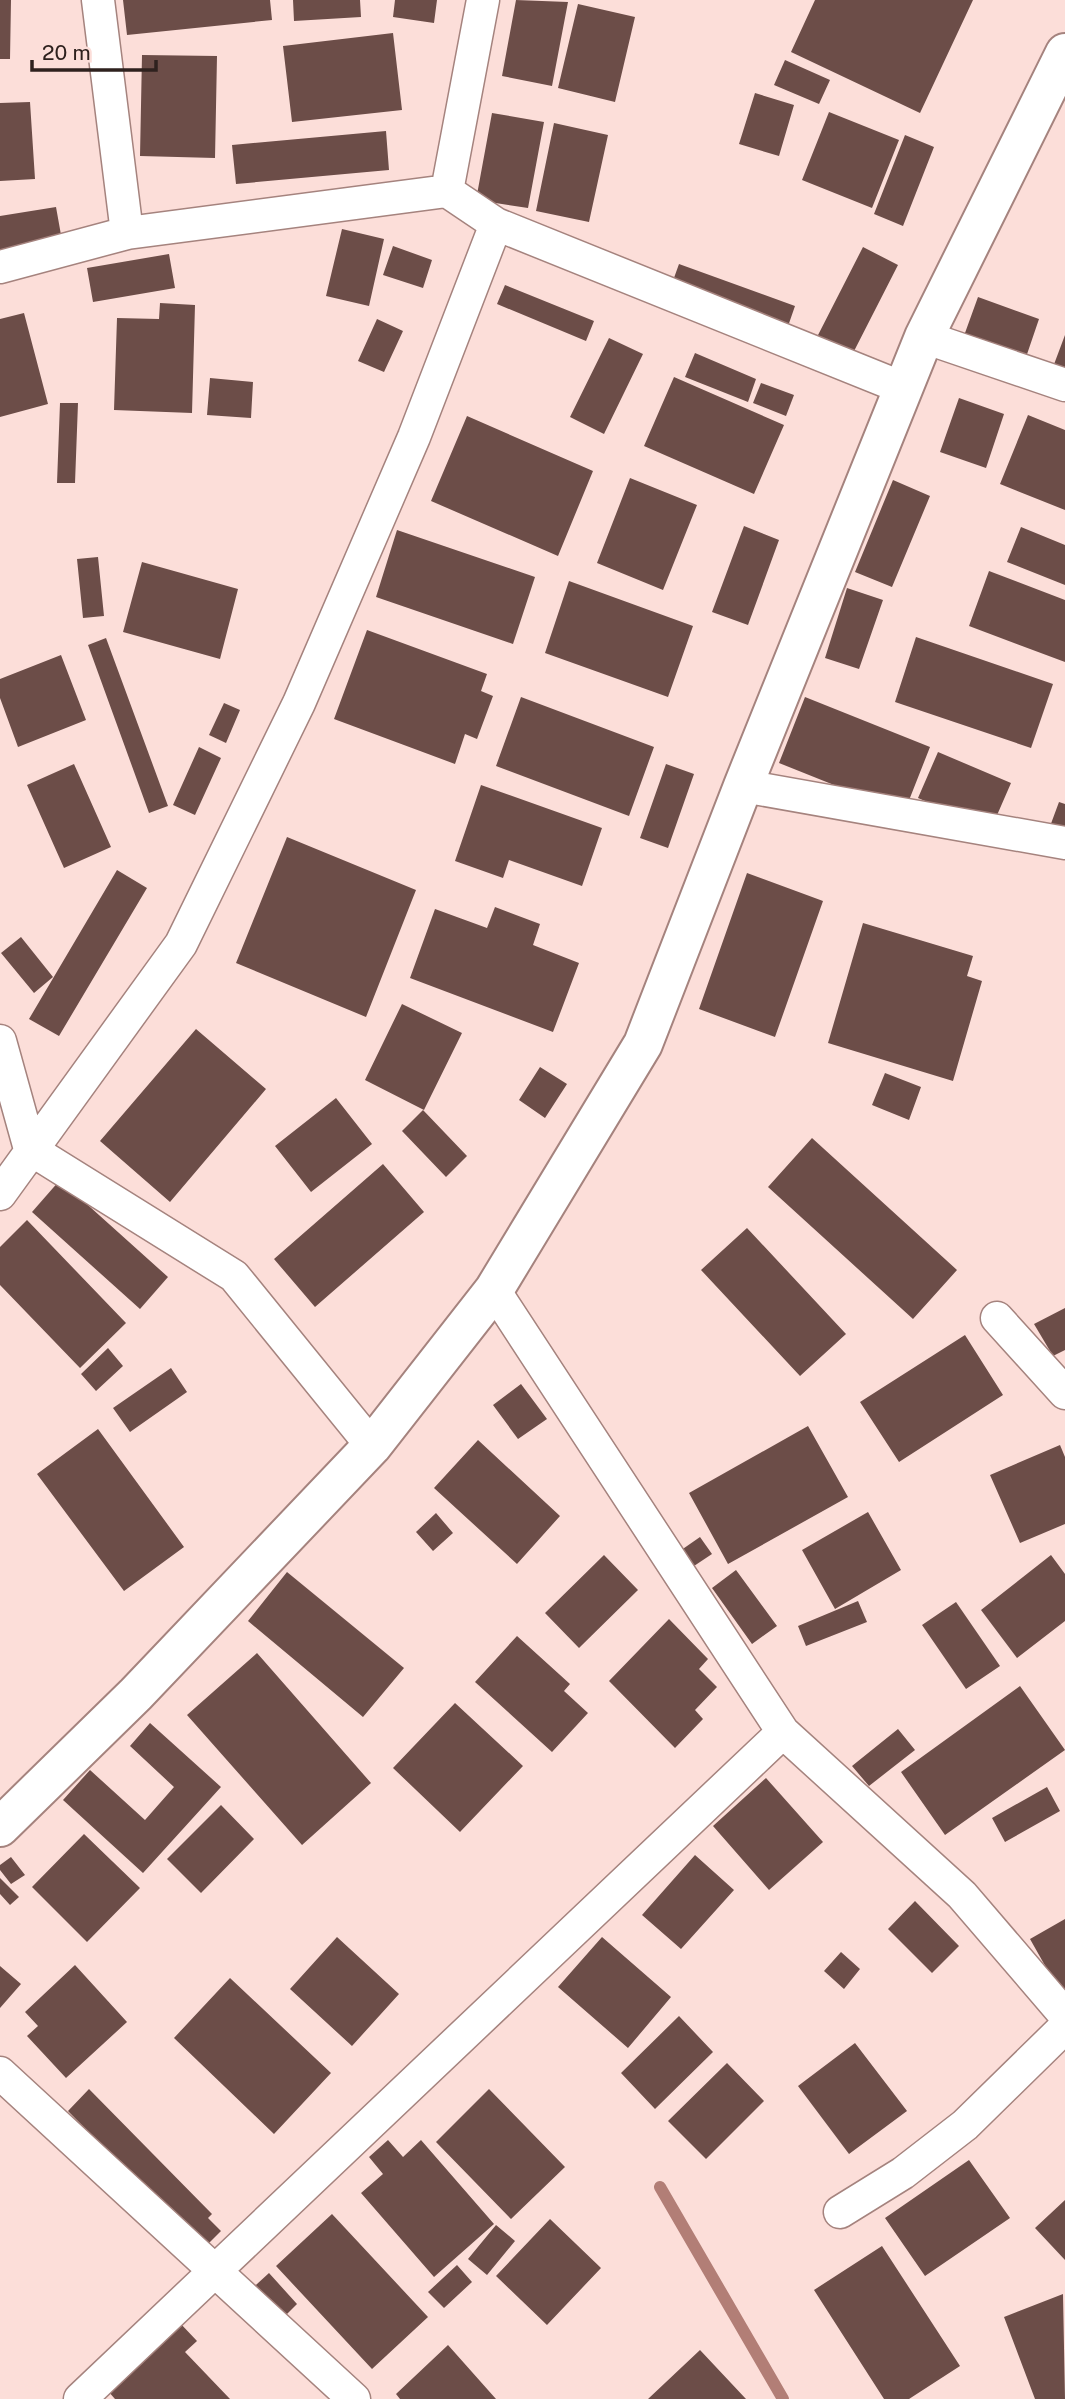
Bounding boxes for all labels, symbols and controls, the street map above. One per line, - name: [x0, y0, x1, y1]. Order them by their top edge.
- scale bar: [32, 28, 156, 72]
- text: 20 m: [42, 40, 91, 65]

